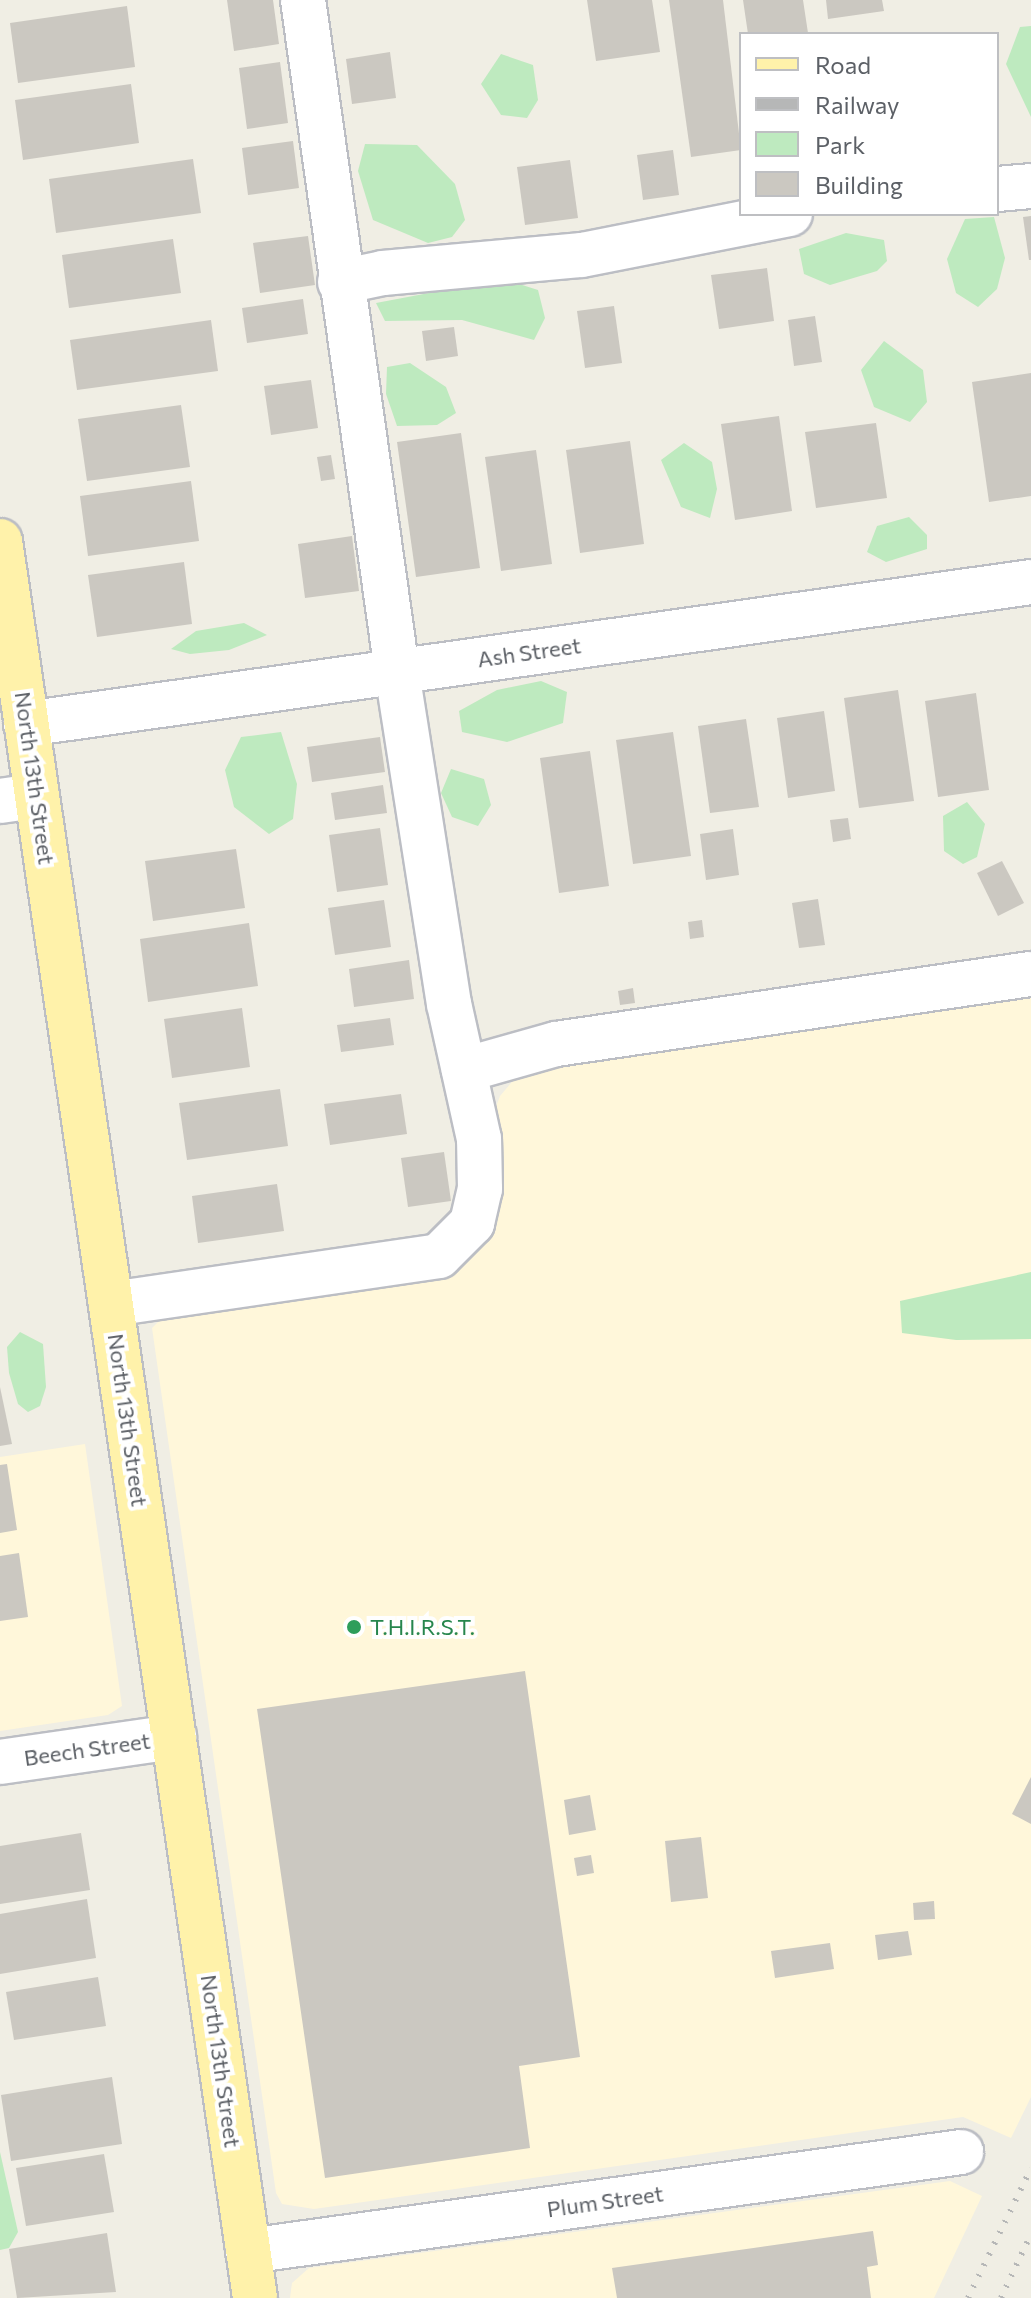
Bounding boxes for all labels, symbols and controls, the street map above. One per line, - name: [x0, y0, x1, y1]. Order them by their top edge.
- legend: [739, 32, 999, 216]
- text: Road: [815, 50, 871, 79]
- text: Railway: [815, 90, 900, 119]
- text: Park: [815, 130, 865, 159]
- text: Building: [815, 170, 903, 199]
- street label: Ash Street: [476, 632, 582, 672]
- street label: North 13th Street: [10, 690, 60, 866]
- street label: North 13th Street: [103, 1332, 153, 1508]
- place label: T.H.I.R.S.T.: [370, 1614, 475, 1640]
- marker: T.H.I.R.S.T.: [345, 1618, 363, 1636]
- street label: Beech Street: [22, 1727, 152, 1771]
- street label: North 13th Street: [196, 1973, 246, 2149]
- street label: Plum Street: [545, 2180, 665, 2222]

